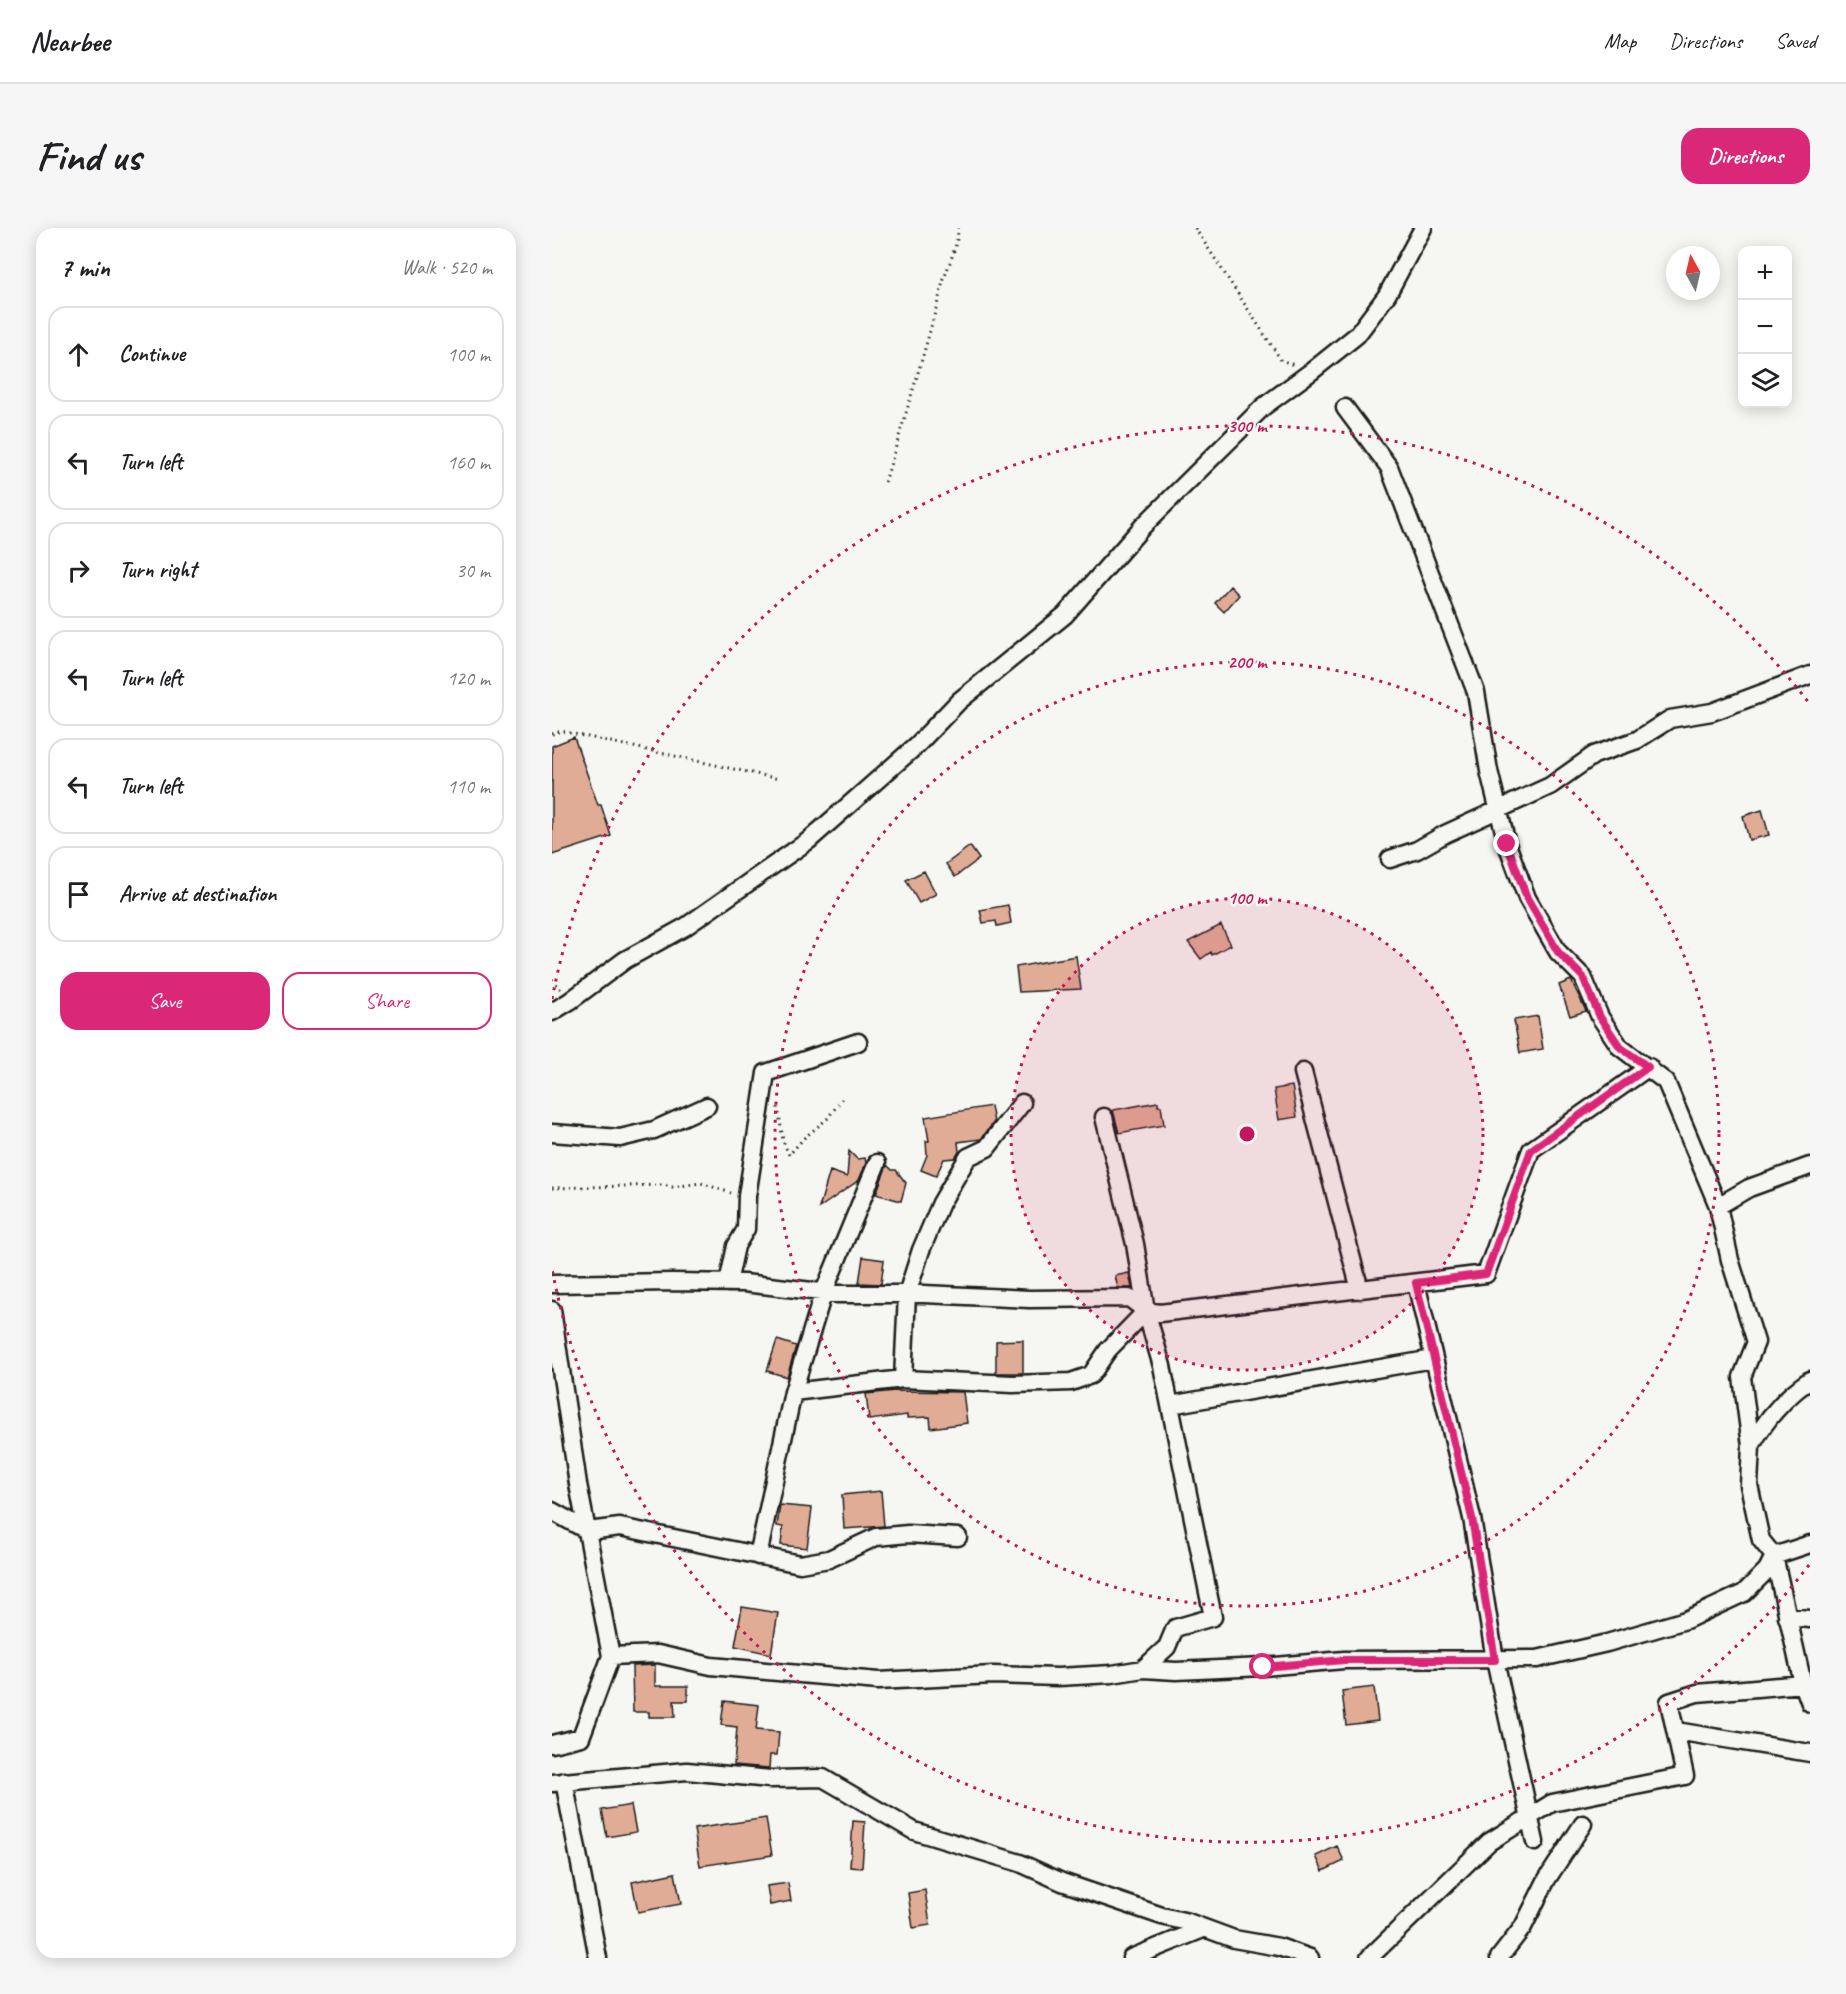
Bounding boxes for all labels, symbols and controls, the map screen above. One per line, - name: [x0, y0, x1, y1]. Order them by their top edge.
- text: Nearbee: [30, 24, 110, 59]
- text: Map: [1604, 28, 1636, 54]
- text: Directions: [1669, 28, 1742, 54]
- text: Saved: [1775, 28, 1816, 54]
- button: Directions: [1681, 128, 1810, 184]
- text: Find us: [36, 130, 141, 183]
- north arrow: [1666, 246, 1720, 300]
- map controls: [1738, 246, 1792, 408]
- button: +: [1738, 246, 1792, 300]
- text: 7 min: [60, 251, 110, 284]
- text: Walk · 520 m: [402, 255, 492, 280]
- button: −: [1738, 300, 1792, 354]
- icon: ahead: [62, 338, 95, 371]
- text: Continue: [119, 340, 185, 368]
- text: 100 m: [447, 342, 490, 367]
- button: layers: [1738, 354, 1792, 408]
- text: 300 m: [1228, 415, 1268, 437]
- icon: left: [62, 446, 95, 479]
- text: Turn left: [119, 448, 183, 476]
- text: 160 m: [447, 450, 490, 475]
- icon: right: [62, 554, 95, 587]
- text: Turn right: [119, 556, 196, 584]
- text: 30 m: [456, 558, 490, 583]
- text: 200 m: [1228, 651, 1268, 673]
- icon: left: [62, 662, 95, 695]
- text: Turn left: [119, 664, 183, 692]
- text: 120 m: [447, 666, 490, 691]
- icon: left: [62, 770, 95, 803]
- text: Turn left: [119, 772, 183, 800]
- text: 110 m: [447, 774, 490, 799]
- route end: [1493, 830, 1519, 856]
- icon: arrive: [62, 878, 95, 911]
- text: Arrive at destination: [119, 880, 276, 908]
- text: 100 m: [1228, 887, 1268, 909]
- button: Save: [60, 972, 270, 1030]
- button: Share: [282, 972, 492, 1030]
- centre of rings: [1237, 1124, 1257, 1144]
- route start: [1249, 1653, 1275, 1679]

